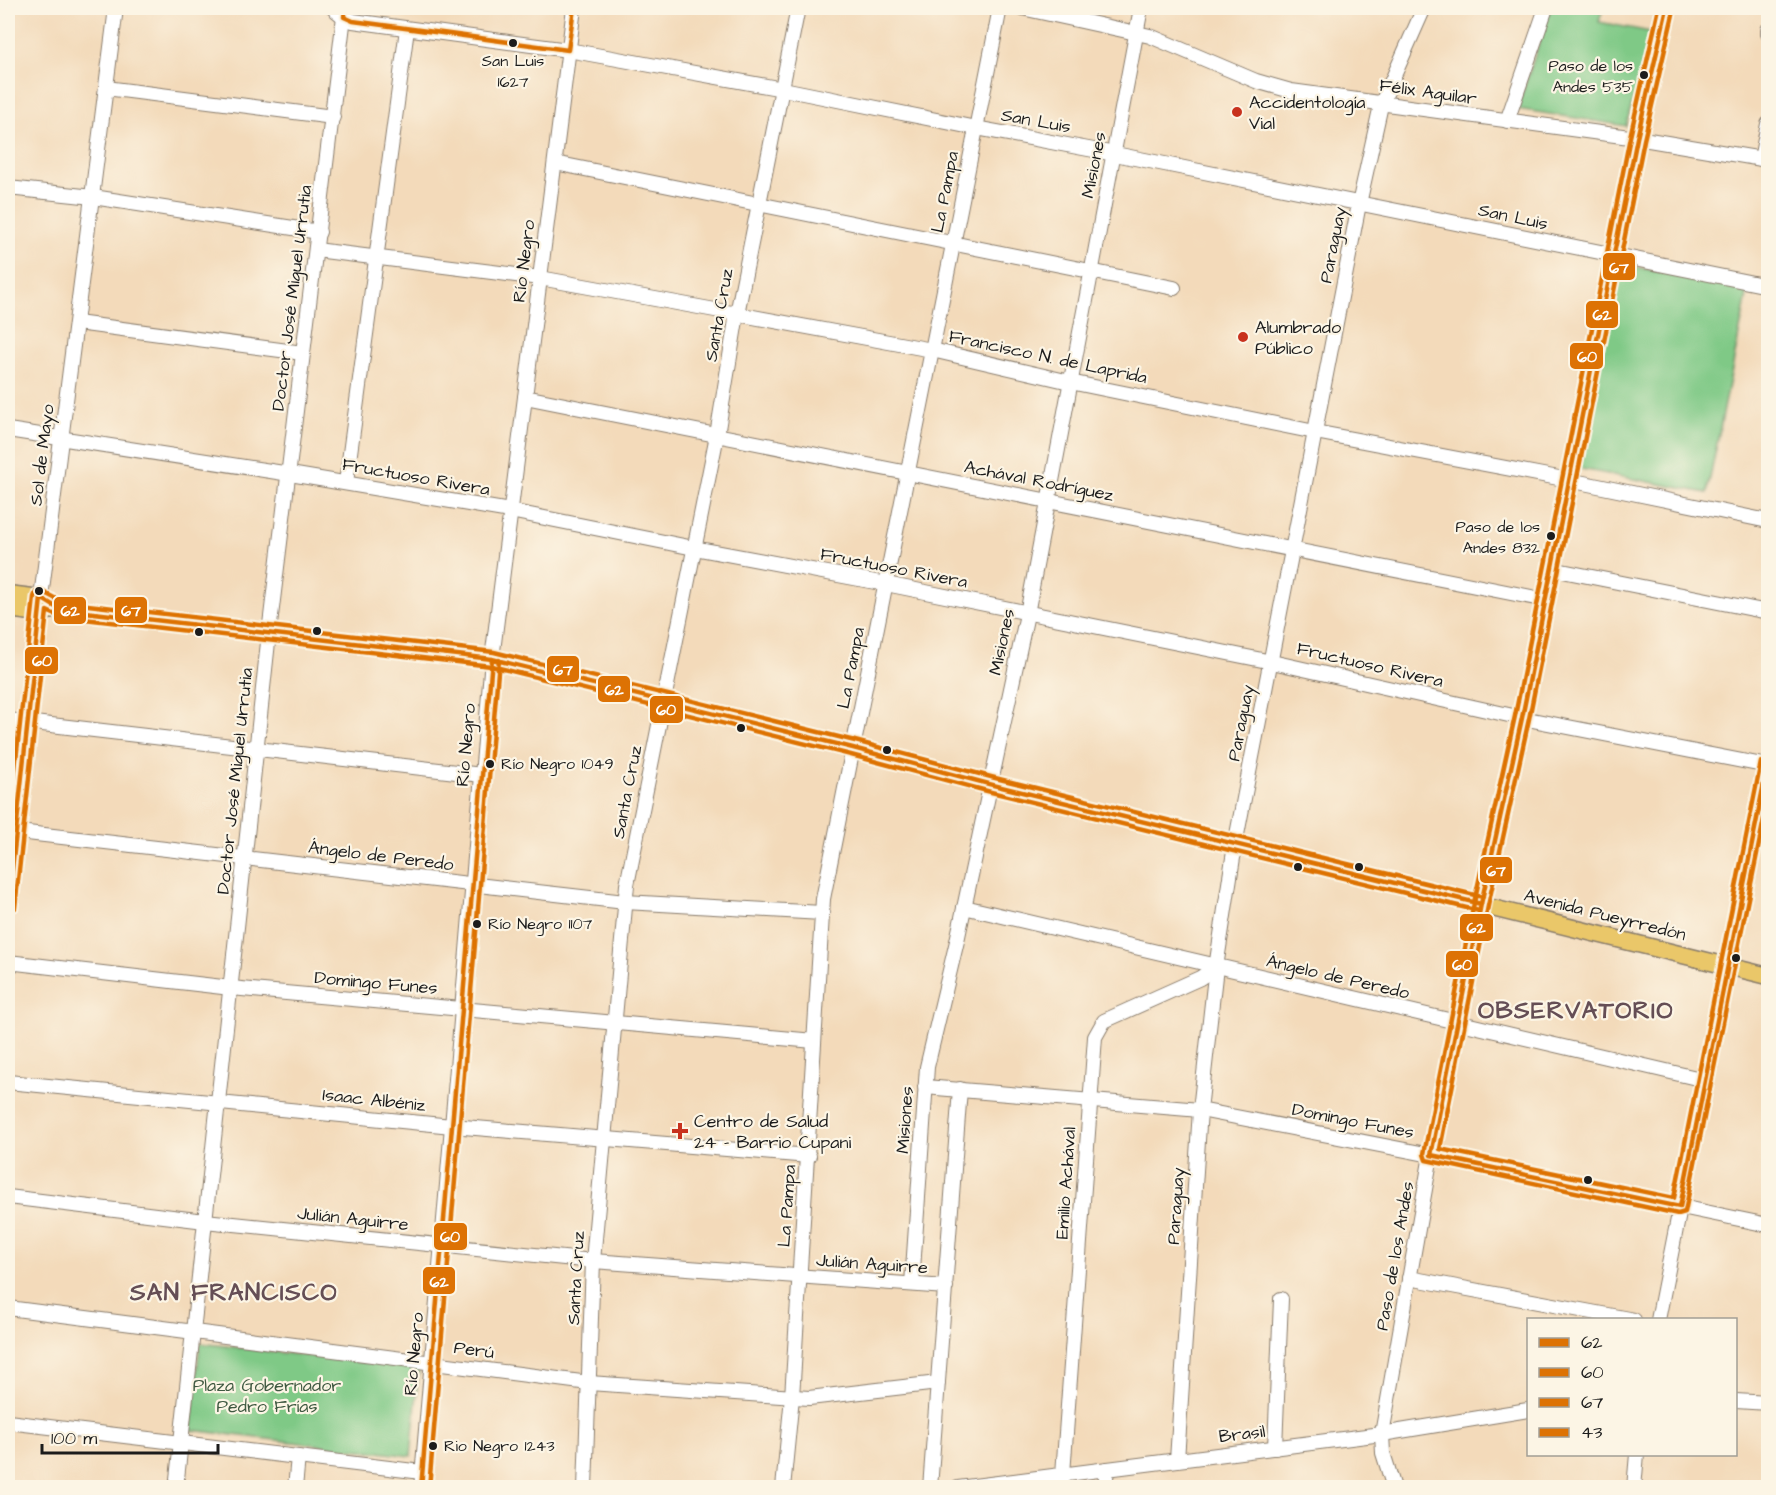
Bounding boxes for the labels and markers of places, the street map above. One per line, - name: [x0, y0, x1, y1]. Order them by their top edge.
- marker: San Luis 1627: [507, 37, 519, 49]
- place label: San Luis 1627: [482, 50, 544, 93]
- place label: Paso de los Andes 535: [1548, 55, 1634, 98]
- marker: Paso de los Andes 535: [1638, 69, 1650, 81]
- place label: Accidentología Vial: [1249, 90, 1366, 136]
- marker: Accidentología Vial: [1230, 105, 1244, 119]
- place label: Alumbrado Público: [1255, 315, 1341, 361]
- marker: Alumbrado Público: [1236, 330, 1250, 344]
- place label: Paso de los Andes 832: [1455, 516, 1540, 559]
- marker: Paso de los Andes 832: [1545, 530, 1557, 542]
- unlabelled marker: [33, 585, 45, 597]
- unlabelled marker: [311, 625, 323, 637]
- unlabelled marker: [193, 626, 205, 638]
- unlabelled marker: [735, 722, 747, 734]
- unlabelled marker: [881, 744, 893, 756]
- place label: Río Negro 1049: [501, 753, 614, 776]
- marker: Río Negro 1049: [484, 758, 496, 770]
- unlabelled marker: [1292, 861, 1304, 873]
- unlabelled marker: [1353, 861, 1365, 873]
- place label: Río Negro 1107: [488, 913, 593, 936]
- marker: Río Negro 1107: [471, 918, 483, 930]
- unlabelled marker: [1730, 952, 1742, 964]
- place label: Centro de Salud 24 - Barrio Cupani: [694, 1109, 851, 1155]
- marker: Centro de Salud 24 - Barrio Cupani: [671, 1122, 689, 1140]
- unlabelled marker: [1582, 1174, 1594, 1186]
- place label: Rio Negro 1243: [444, 1435, 555, 1458]
- marker: Rio Negro 1243: [427, 1440, 439, 1452]

